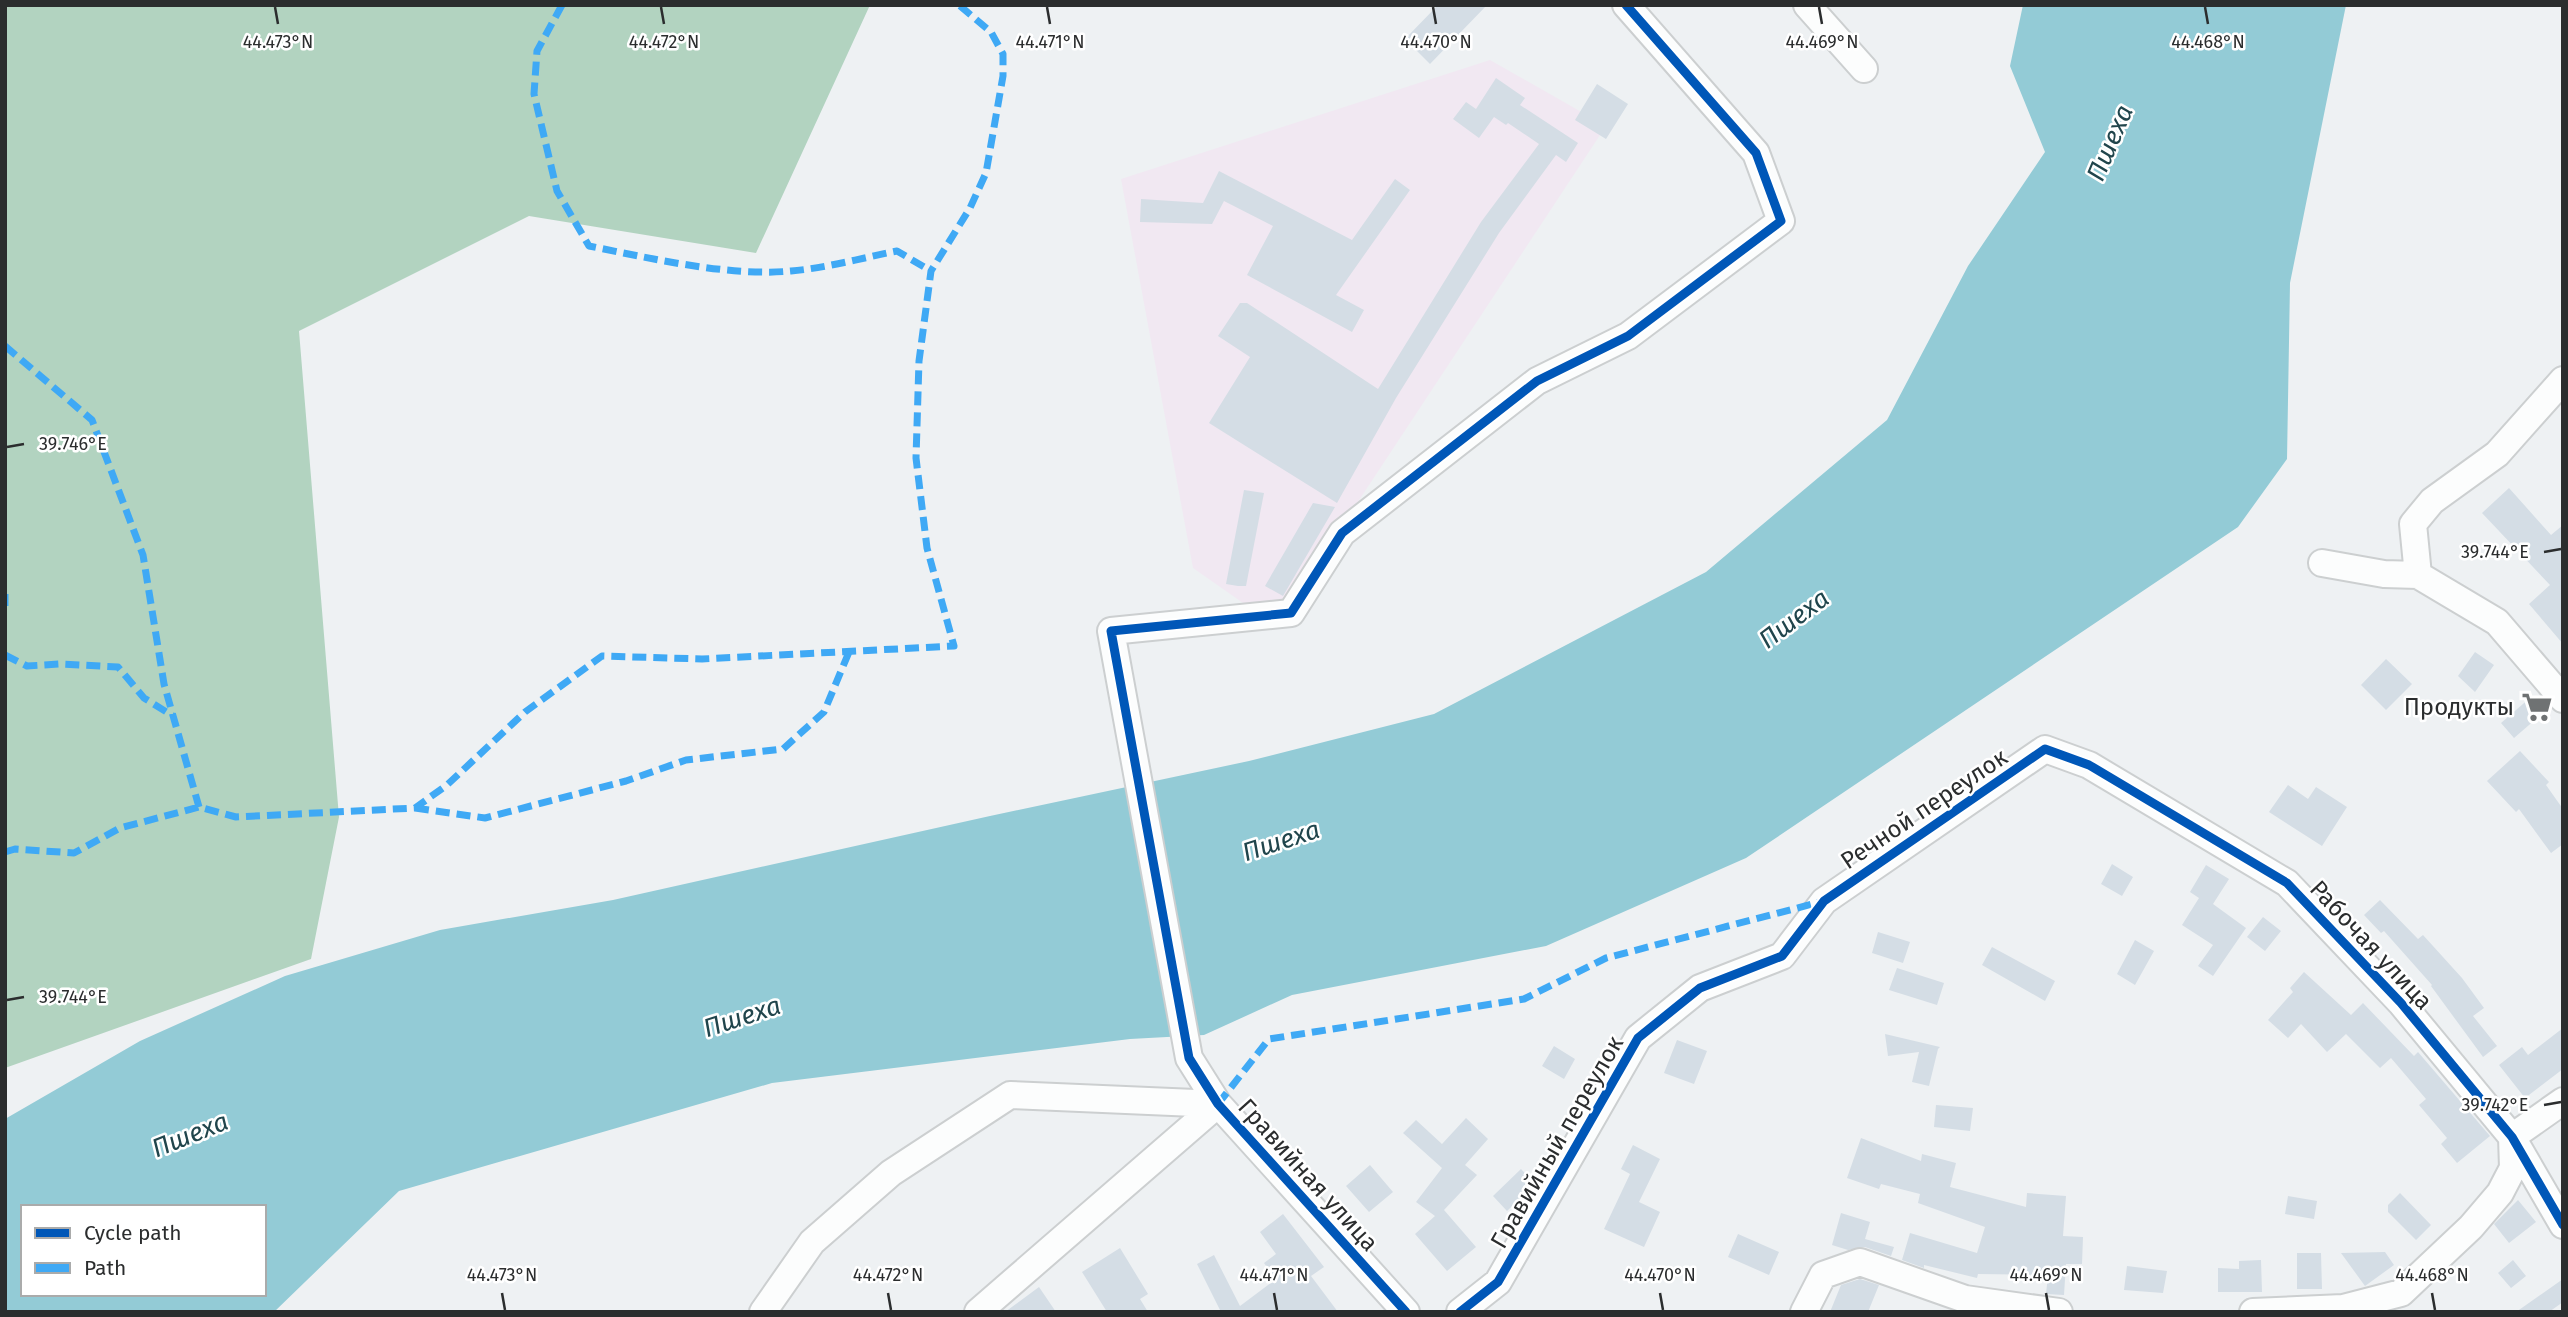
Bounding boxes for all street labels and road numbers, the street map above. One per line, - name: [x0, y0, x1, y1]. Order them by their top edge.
- street label: Речной переулок: [1835, 743, 2013, 875]
- street label: Рабочая улица: [2304, 875, 2438, 1015]
- street label: Гравийный переулок: [1485, 1030, 1630, 1253]
- street label: Гравийная улица: [1232, 1093, 1384, 1257]

